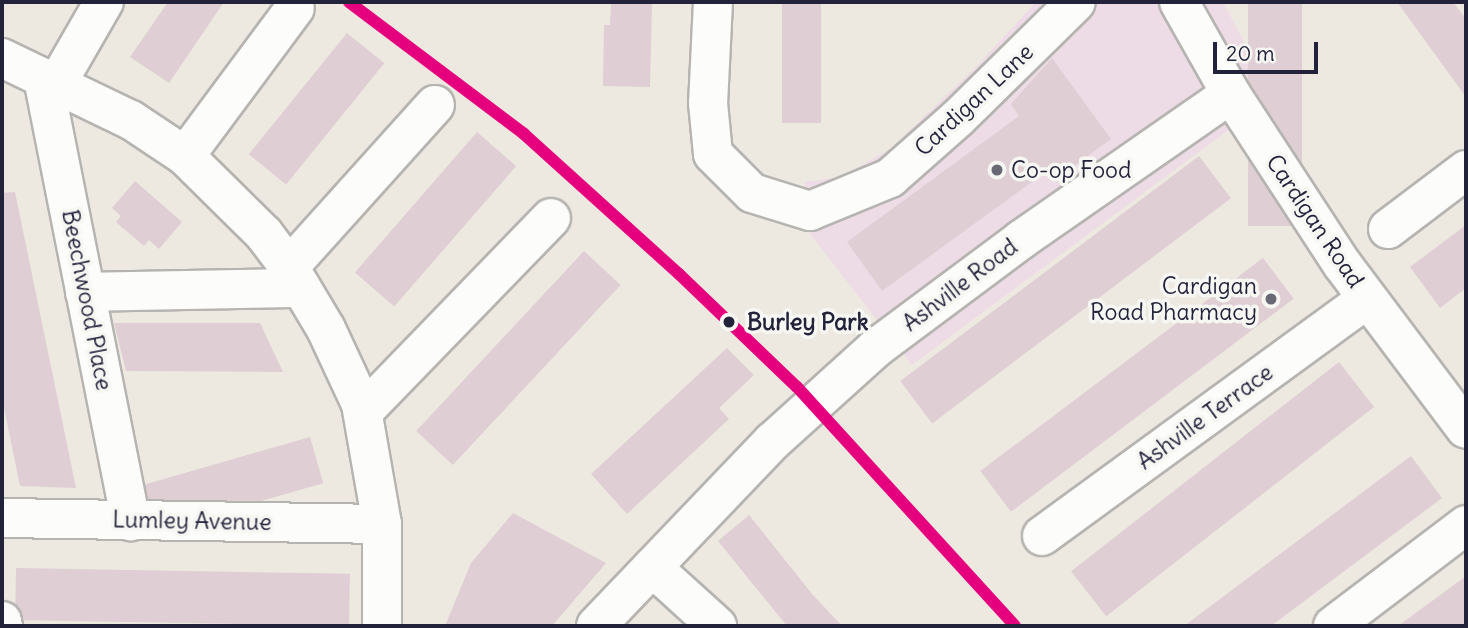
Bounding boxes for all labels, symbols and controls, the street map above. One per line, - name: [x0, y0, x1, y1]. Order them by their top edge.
- scale bar: [1216, 28, 1321, 72]
- street label: Cardigan Lane: [909, 38, 1039, 162]
- text: 20 m: [1226, 40, 1275, 67]
- street label: Cardigan Road: [1260, 149, 1370, 293]
- place label: Co-op Food: [1011, 156, 1132, 184]
- marker: Co-op Food: [989, 162, 1005, 178]
- street label: Beechwood Place: [56, 207, 118, 393]
- street label: Ashville Road: [897, 233, 1023, 337]
- place label: Cardigan Road Pharmacy: [1090, 272, 1257, 326]
- marker: Cardigan Road Pharmacy: [1263, 291, 1279, 307]
- place label: Burley Park: [747, 308, 868, 336]
- marker: Burley Park: [717, 310, 741, 334]
- street label: Ashville Terrace: [1132, 359, 1278, 475]
- street label: Lumley Avenue: [112, 506, 272, 536]

